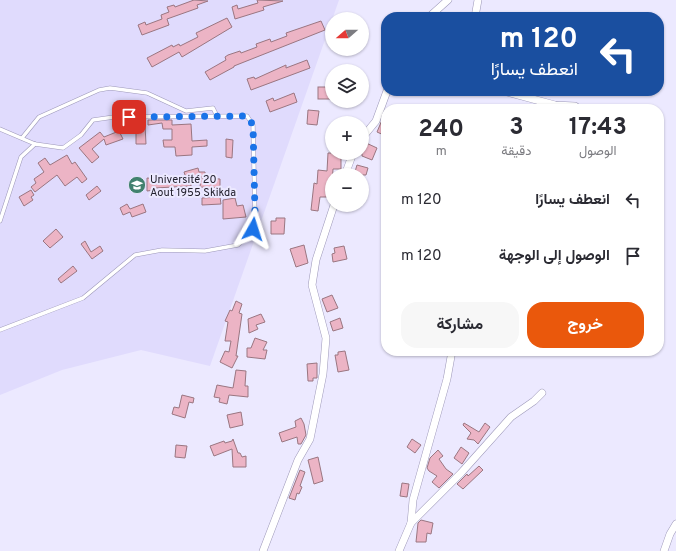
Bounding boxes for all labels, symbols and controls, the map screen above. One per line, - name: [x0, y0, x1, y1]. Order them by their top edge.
- north arrow: [325, 12, 369, 56]
- map controls: [325, 12, 369, 212]
- text: 120 m: [500, 22, 578, 58]
- icon: left: [592, 28, 644, 80]
- text: انعطف يسارًا: [491, 59, 578, 82]
- button: layers: [325, 64, 369, 108]
- pin: [112, 100, 146, 134]
- icon: arrive: [118, 106, 140, 128]
- text: 3: [509, 113, 524, 143]
- text: 17:43: [569, 113, 627, 143]
- text: 240: [418, 115, 464, 145]
- button: +: [325, 116, 369, 160]
- text: m: [436, 144, 447, 160]
- text: دقيقة: [501, 144, 531, 160]
- text: الوصول: [579, 144, 616, 160]
- button: −: [325, 168, 369, 212]
- place label: Université 20 Aout 1955 Skikda: [150, 173, 236, 200]
- school or university icon: Université 20 Aout 1955 Skikda: [127, 175, 147, 195]
- icon: left: [622, 189, 644, 211]
- text: 120 m: [401, 191, 442, 210]
- text: انعطف يسارًا: [535, 191, 610, 210]
- position arrow: [232, 208, 274, 250]
- icon: arrive: [622, 245, 644, 267]
- text: 120 m: [401, 247, 442, 266]
- text: الوصول إلى الوجهة: [499, 247, 610, 266]
- button: مشاركة: [401, 302, 519, 348]
- button: خروج: [527, 302, 644, 348]

